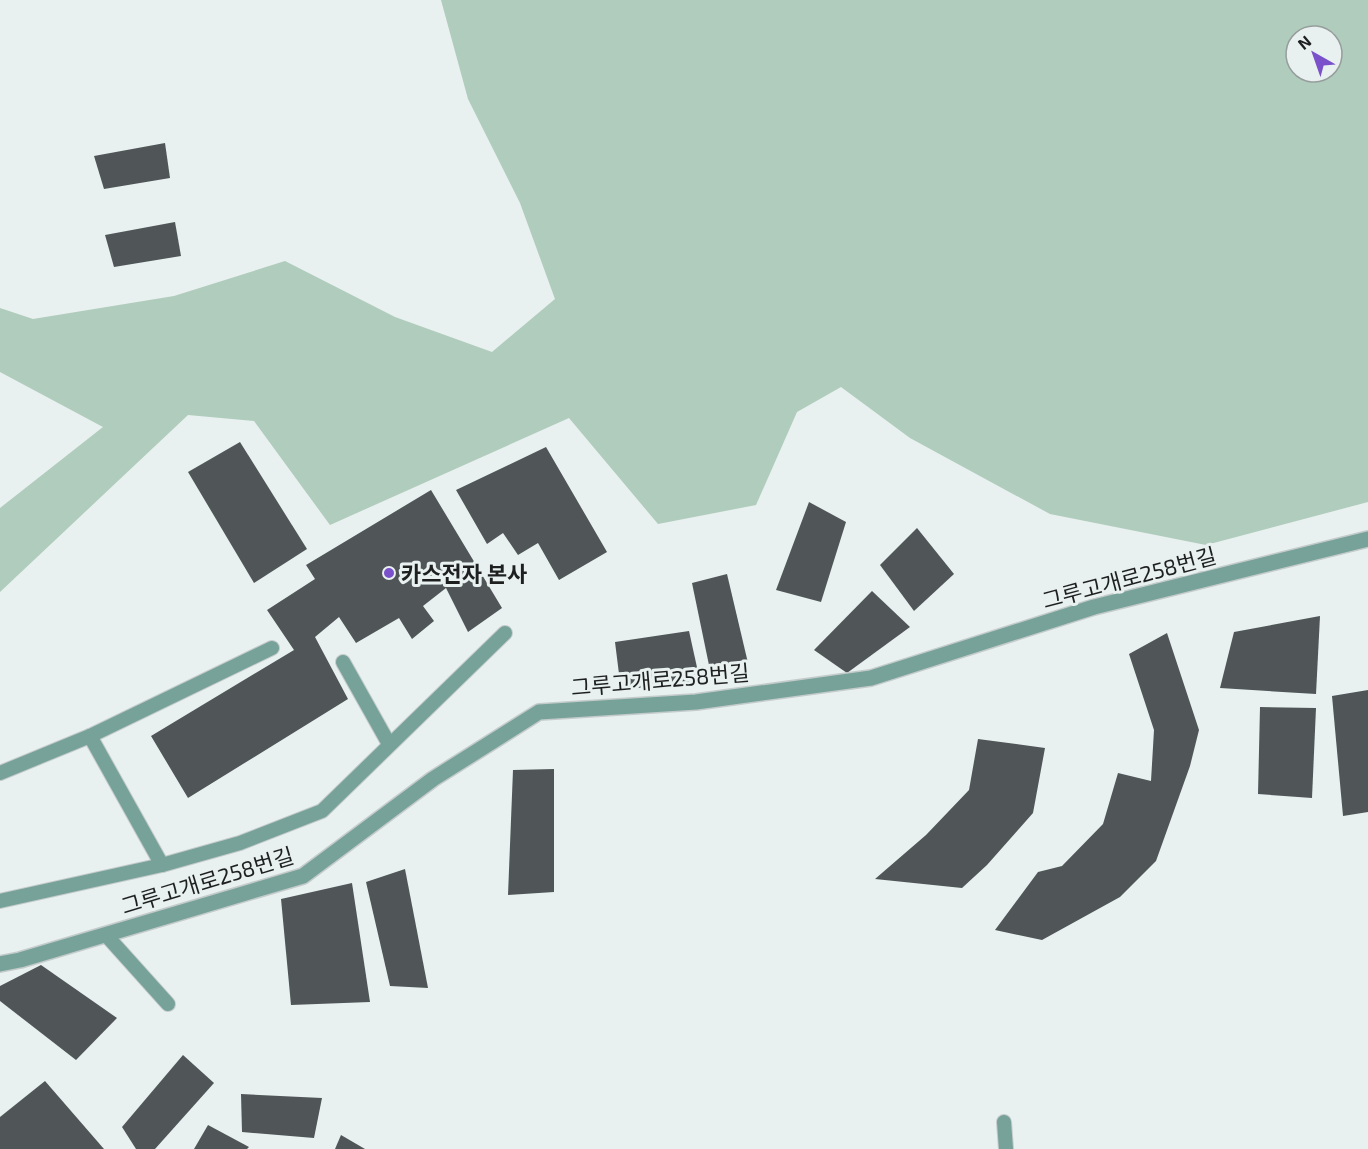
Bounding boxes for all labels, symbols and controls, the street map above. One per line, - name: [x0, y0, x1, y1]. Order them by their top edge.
- north arrow: [1284, 24, 1344, 84]
- text: N: [1294, 31, 1315, 53]
- street label: 그루고개로258번길: [1039, 541, 1219, 613]
- place label: 카스전자 본사: [401, 560, 527, 586]
- marker: 카스전자 본사: [382, 566, 396, 580]
- street label: 그루고개로258번길: [570, 658, 750, 700]
- street label: 그루고개로258번길: [118, 841, 296, 919]

